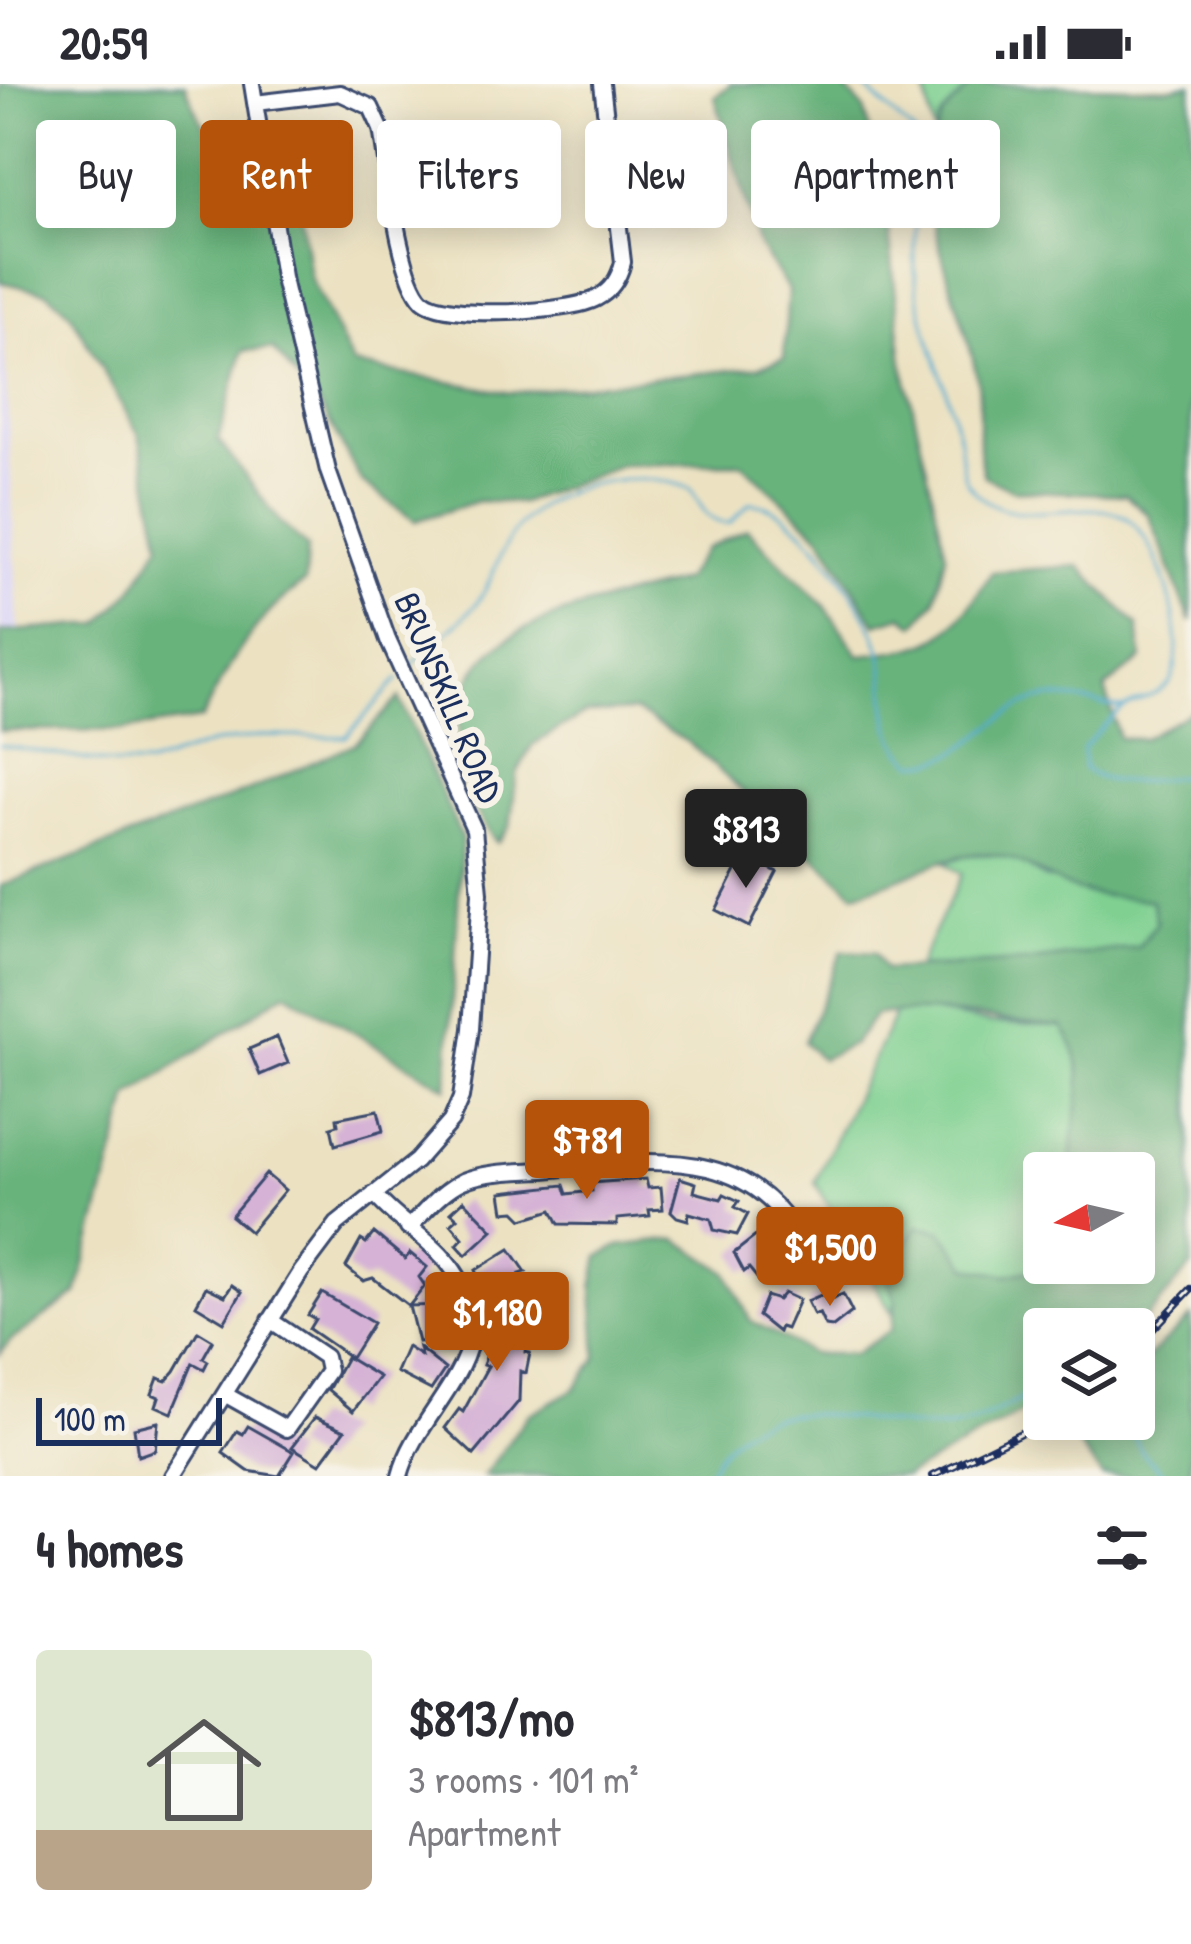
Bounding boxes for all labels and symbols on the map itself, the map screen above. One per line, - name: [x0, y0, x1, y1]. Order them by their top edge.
- street label: BRUNSKILL ROAD: [383, 584, 516, 809]
- pin: $813: [675, 789, 817, 891]
- pin: $781: [516, 1100, 658, 1202]
- north arrow: [1023, 1152, 1155, 1284]
- pin: $1,500: [732, 1207, 928, 1309]
- pin: $1,180: [399, 1272, 595, 1374]
- scale bar: [36, 1392, 222, 1445]

